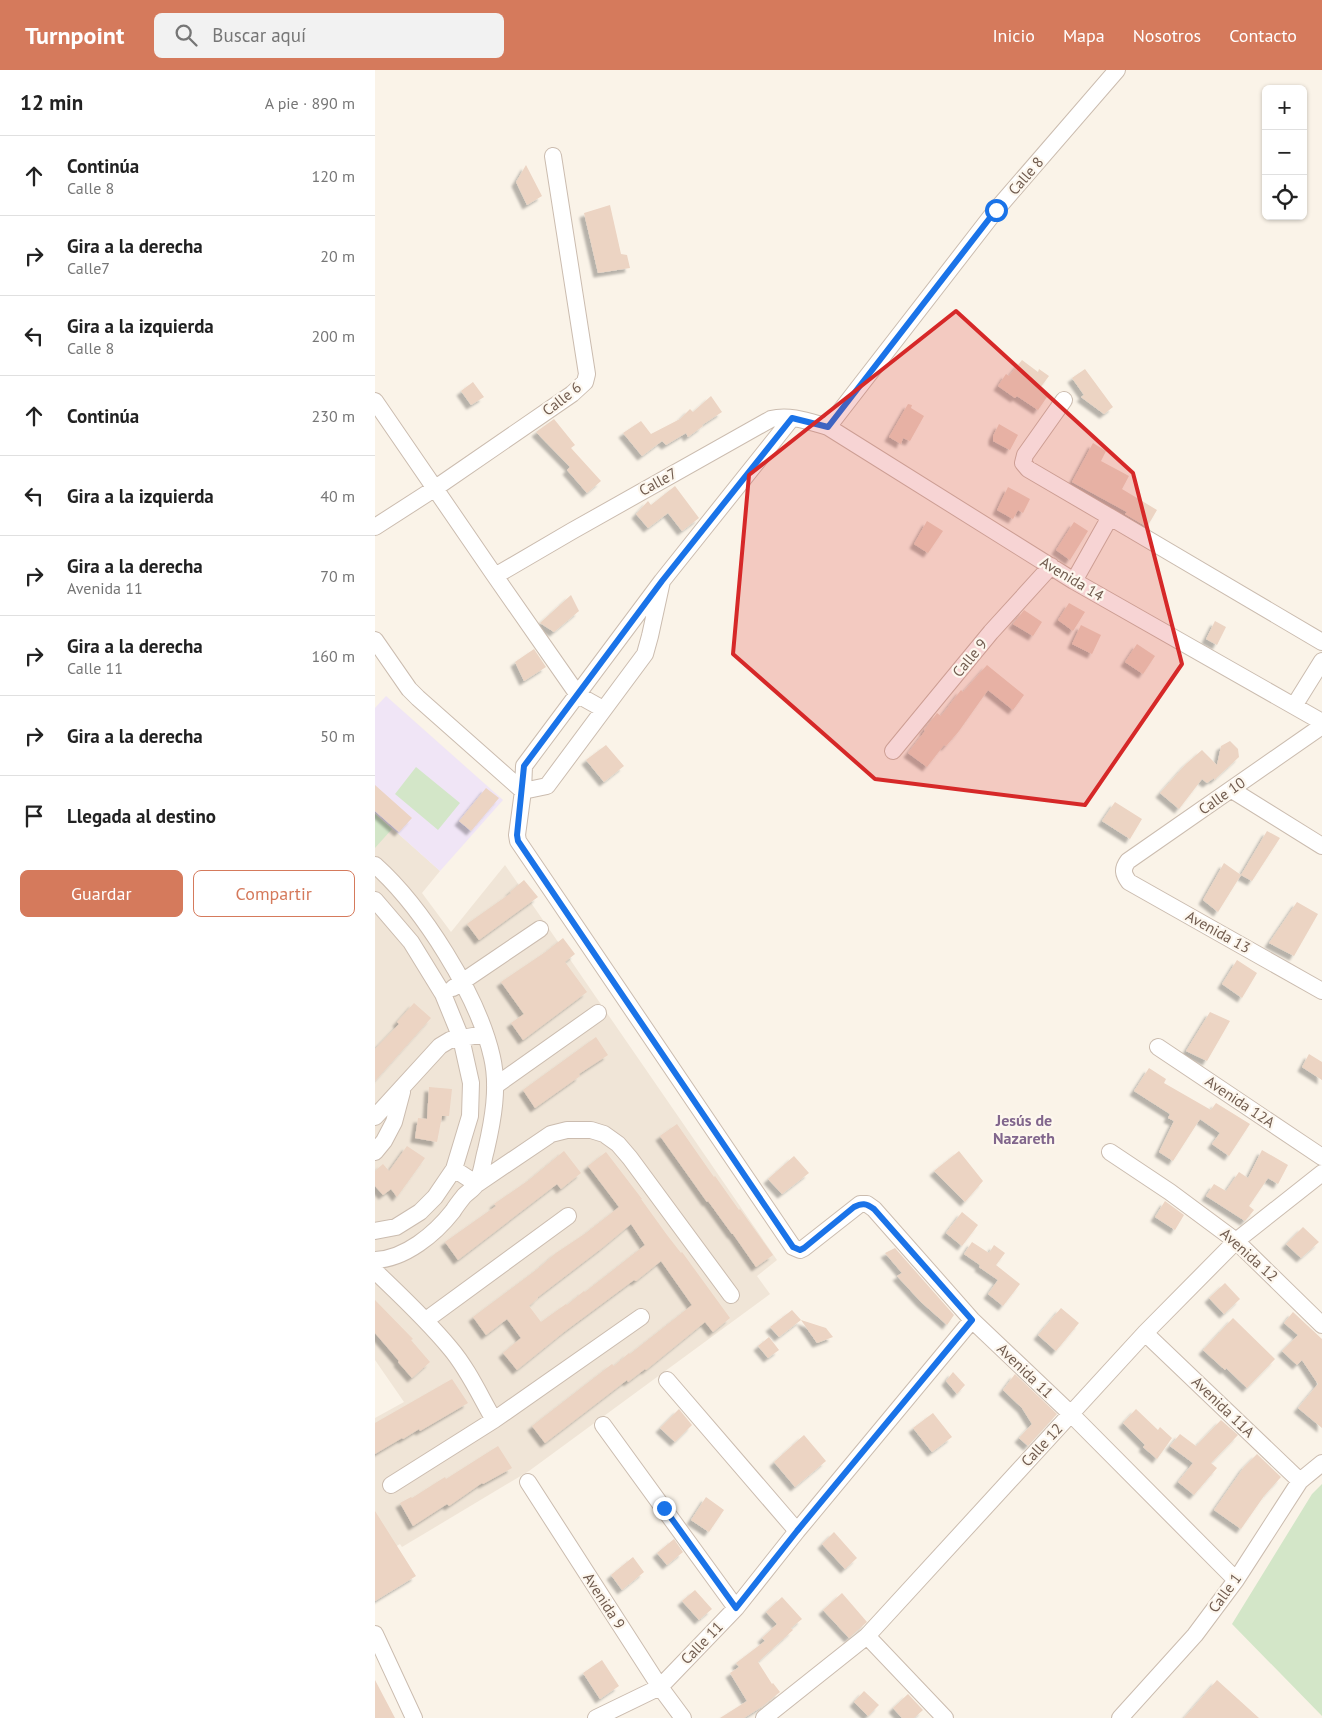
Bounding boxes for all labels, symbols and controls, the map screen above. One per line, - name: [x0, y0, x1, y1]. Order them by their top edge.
- search box: [154, 13, 504, 58]
- text: Turnpoint: [25, 20, 124, 51]
- icon: search: [172, 21, 200, 49]
- text: Buscar aquí: [212, 23, 306, 47]
- text: Inicio: [992, 24, 1035, 47]
- text: Mapa: [1063, 24, 1105, 47]
- text: Nosotros: [1133, 24, 1201, 47]
- text: Contacto: [1229, 24, 1297, 47]
- map controls: [1262, 85, 1307, 220]
- button: +: [1262, 85, 1307, 130]
- text: 12 min: [20, 89, 83, 116]
- text: A pie · 890 m: [265, 93, 355, 113]
- button: −: [1262, 130, 1307, 175]
- street label: Calle 8: [1004, 153, 1047, 199]
- text: Continúa: [67, 154, 139, 178]
- icon: ahead: [20, 162, 48, 190]
- text: 120 m: [312, 166, 355, 186]
- button: locate: [1262, 175, 1307, 220]
- text: Calle 8: [67, 178, 114, 198]
- route start: [985, 199, 1008, 222]
- text: Gira a la derecha: [67, 234, 203, 258]
- icon: right: [20, 242, 48, 270]
- text: 20 m: [320, 246, 355, 266]
- text: Calle7: [67, 258, 110, 278]
- text: Gira a la izquierda: [67, 314, 214, 338]
- icon: left: [20, 322, 48, 350]
- text: 200 m: [312, 326, 355, 346]
- text: Calle 8: [67, 338, 114, 358]
- street label: Calle 6: [538, 377, 585, 420]
- icon: ahead: [20, 402, 48, 430]
- text: Continúa: [67, 404, 139, 428]
- text: 230 m: [312, 406, 355, 426]
- street label: Calle7: [636, 463, 680, 500]
- icon: left: [20, 482, 48, 510]
- text: Gira a la izquierda: [67, 484, 214, 508]
- text: 40 m: [320, 486, 355, 506]
- street label: Avenida 14: [1037, 552, 1108, 605]
- text: Gira a la derecha: [67, 554, 203, 578]
- icon: right: [20, 562, 48, 590]
- text: 70 m: [320, 566, 355, 586]
- text: Avenida 11: [67, 578, 143, 598]
- text: Gira a la derecha: [67, 634, 203, 658]
- street label: Calle 9: [948, 635, 991, 681]
- icon: right: [20, 642, 48, 670]
- text: 160 m: [312, 646, 355, 666]
- text: Calle 11: [67, 658, 123, 678]
- icon: right: [20, 722, 48, 750]
- text: Gira a la derecha: [67, 724, 203, 748]
- text: 50 m: [320, 726, 355, 746]
- street label: Calle 10: [1195, 773, 1249, 818]
- icon: arrive: [20, 802, 48, 830]
- text: Llegada al destino: [67, 804, 216, 828]
- button: Guardar: [20, 870, 183, 917]
- button: Compartir: [193, 870, 355, 917]
- street label: Avenida 13: [1183, 906, 1254, 957]
- street label: Avenida 12A: [1202, 1071, 1279, 1132]
- district label: Jesús de Nazareth: [993, 1110, 1055, 1148]
- street label: Avenida 12: [1217, 1224, 1282, 1285]
- street label: Avenida 11: [993, 1339, 1057, 1402]
- street label: Avenida 11A: [1188, 1372, 1259, 1441]
- street label: Calle 12: [1017, 1419, 1066, 1470]
- route end: [653, 1497, 676, 1520]
- street label: Avenida 9: [579, 1569, 630, 1632]
- street label: Calle 1: [1204, 1569, 1245, 1616]
- street label: Calle 11: [677, 1617, 727, 1668]

